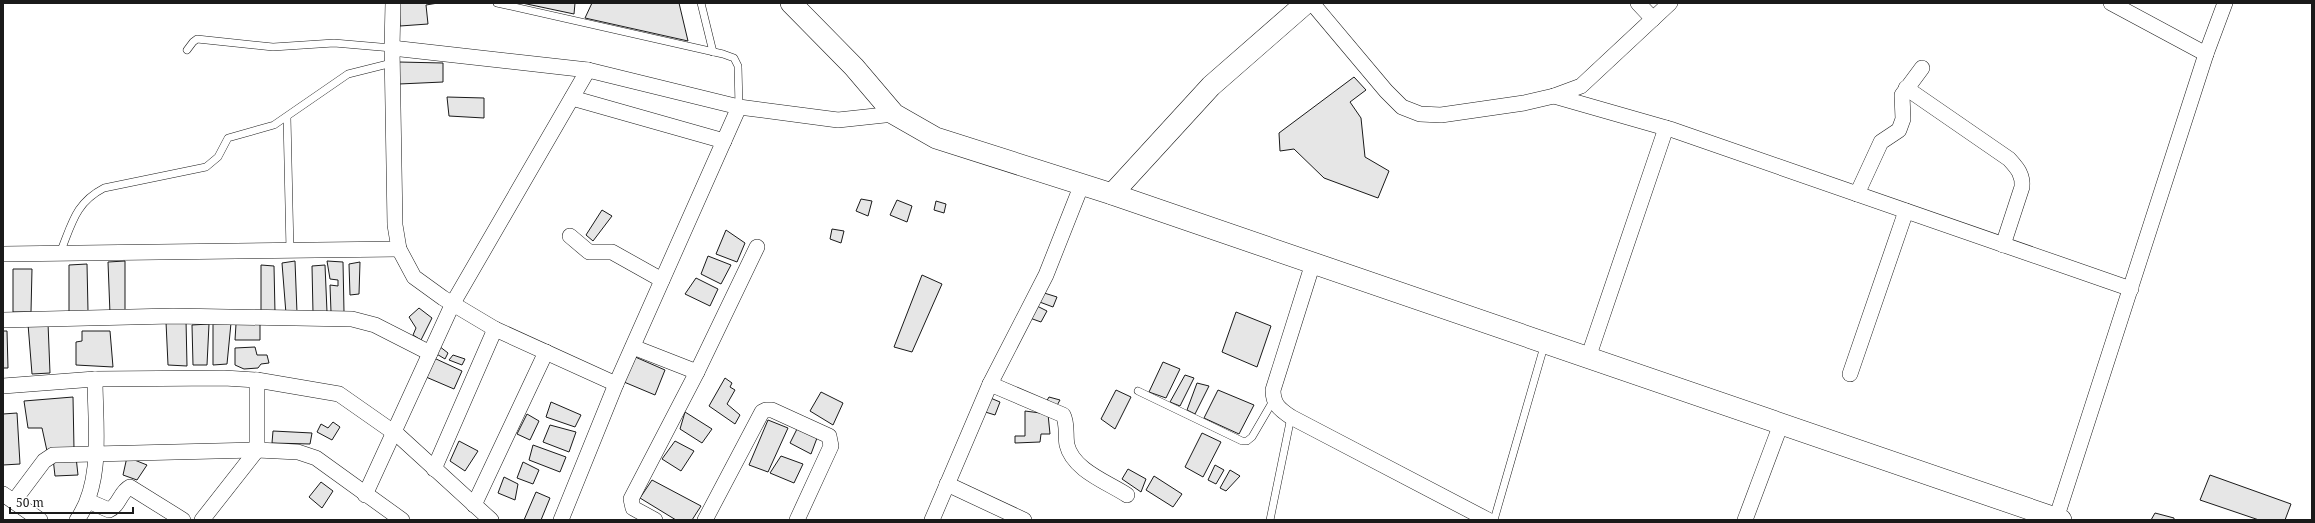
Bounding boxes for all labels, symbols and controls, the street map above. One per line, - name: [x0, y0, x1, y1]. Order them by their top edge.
- scale bar: [10, 489, 133, 515]
- text: 50 m: [16, 494, 44, 511]

